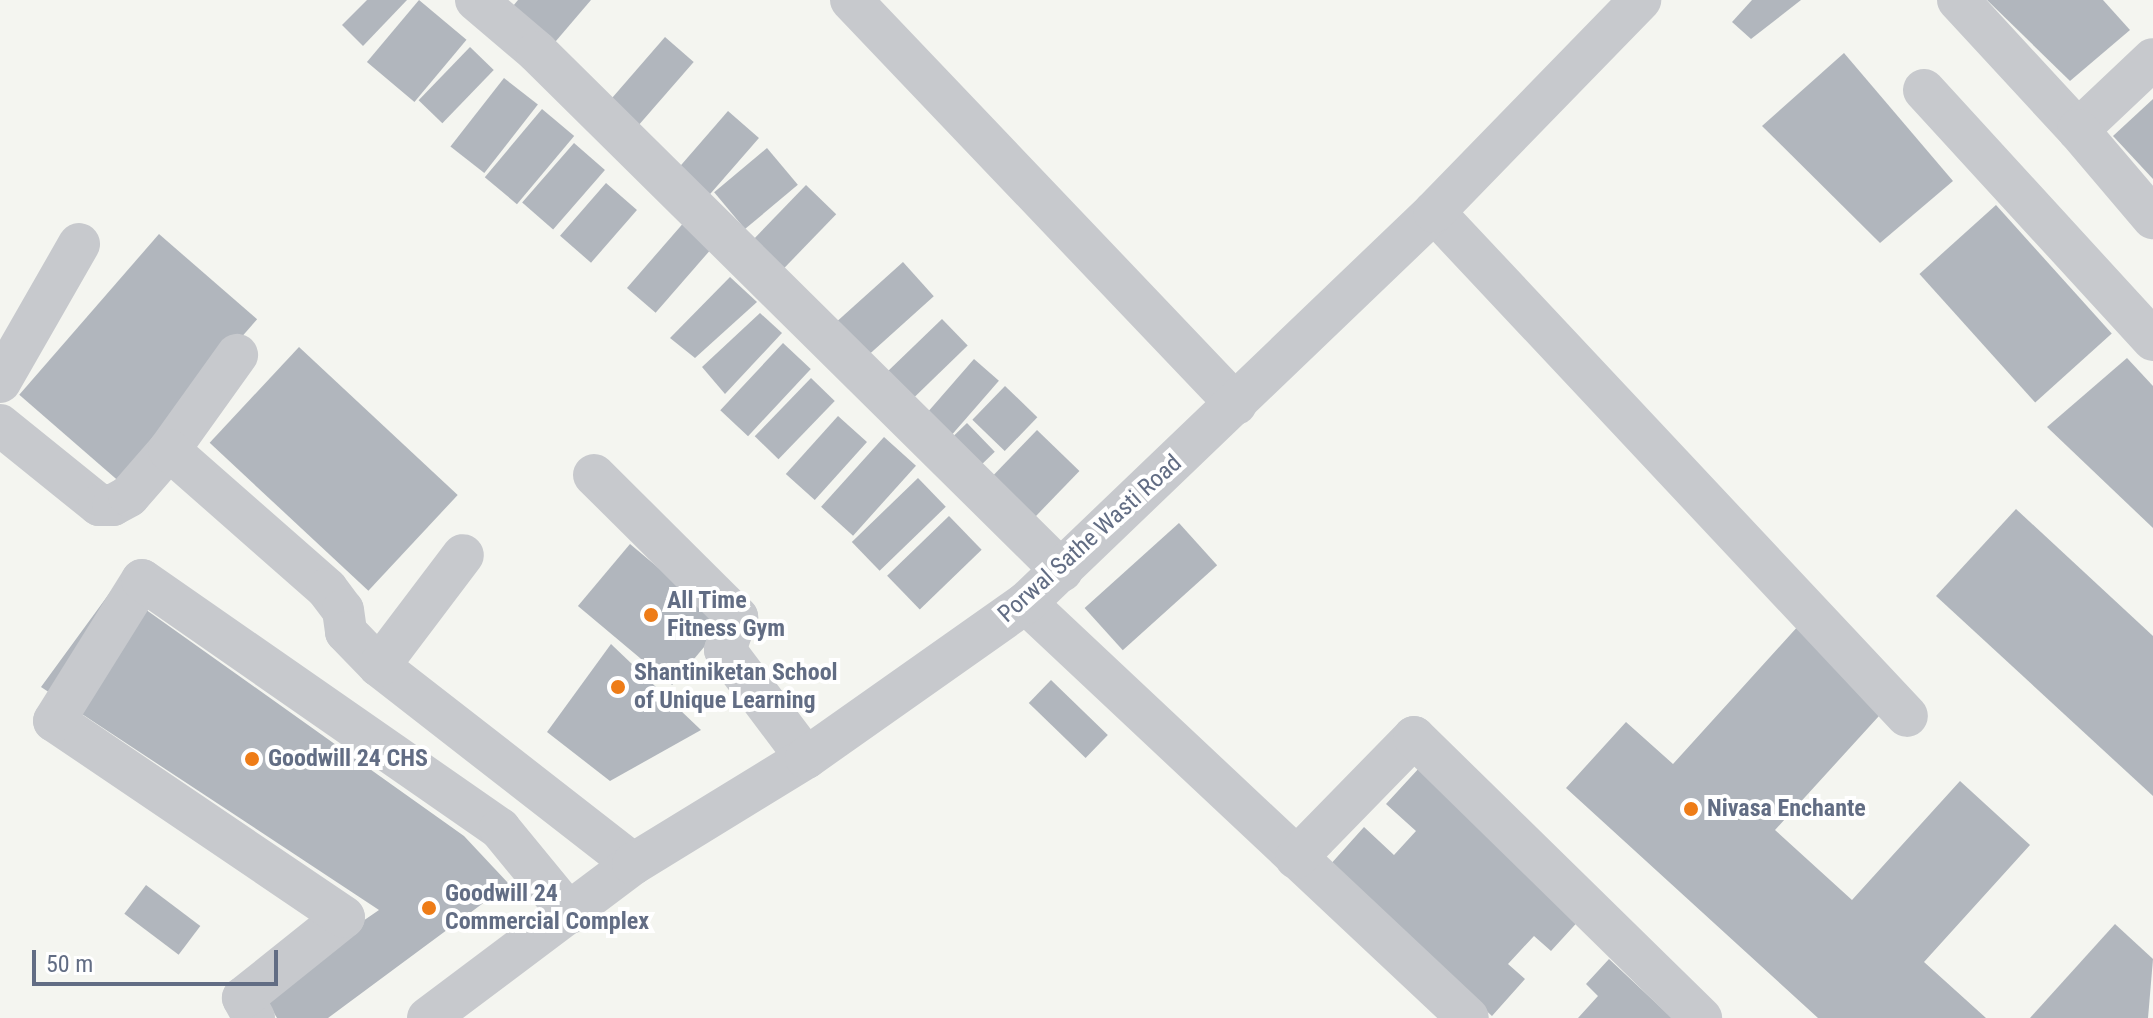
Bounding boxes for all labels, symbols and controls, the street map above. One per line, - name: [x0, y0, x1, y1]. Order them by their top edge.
- street label: Porwal Sathe Wasti Road: [992, 449, 1188, 629]
- place label: All Time Fitness Gym: [667, 587, 785, 643]
- marker: All Time Fitness Gym: [642, 606, 660, 624]
- place label: Shantiniketan School of Unique Learning: [634, 659, 838, 715]
- marker: Shantiniketan School of Unique Learning: [609, 678, 627, 696]
- place label: Goodwill 24 CHS: [268, 745, 428, 773]
- marker: Goodwill 24 CHS: [243, 750, 261, 768]
- place label: Nivasa Enchante: [1707, 795, 1866, 823]
- marker: Nivasa Enchante: [1682, 800, 1700, 818]
- place label: Goodwill 24 Commercial Complex: [445, 880, 649, 936]
- marker: Goodwill 24 Commercial Complex: [420, 899, 438, 917]
- scale bar: [36, 934, 282, 984]
- text: 50 m: [46, 950, 93, 978]

